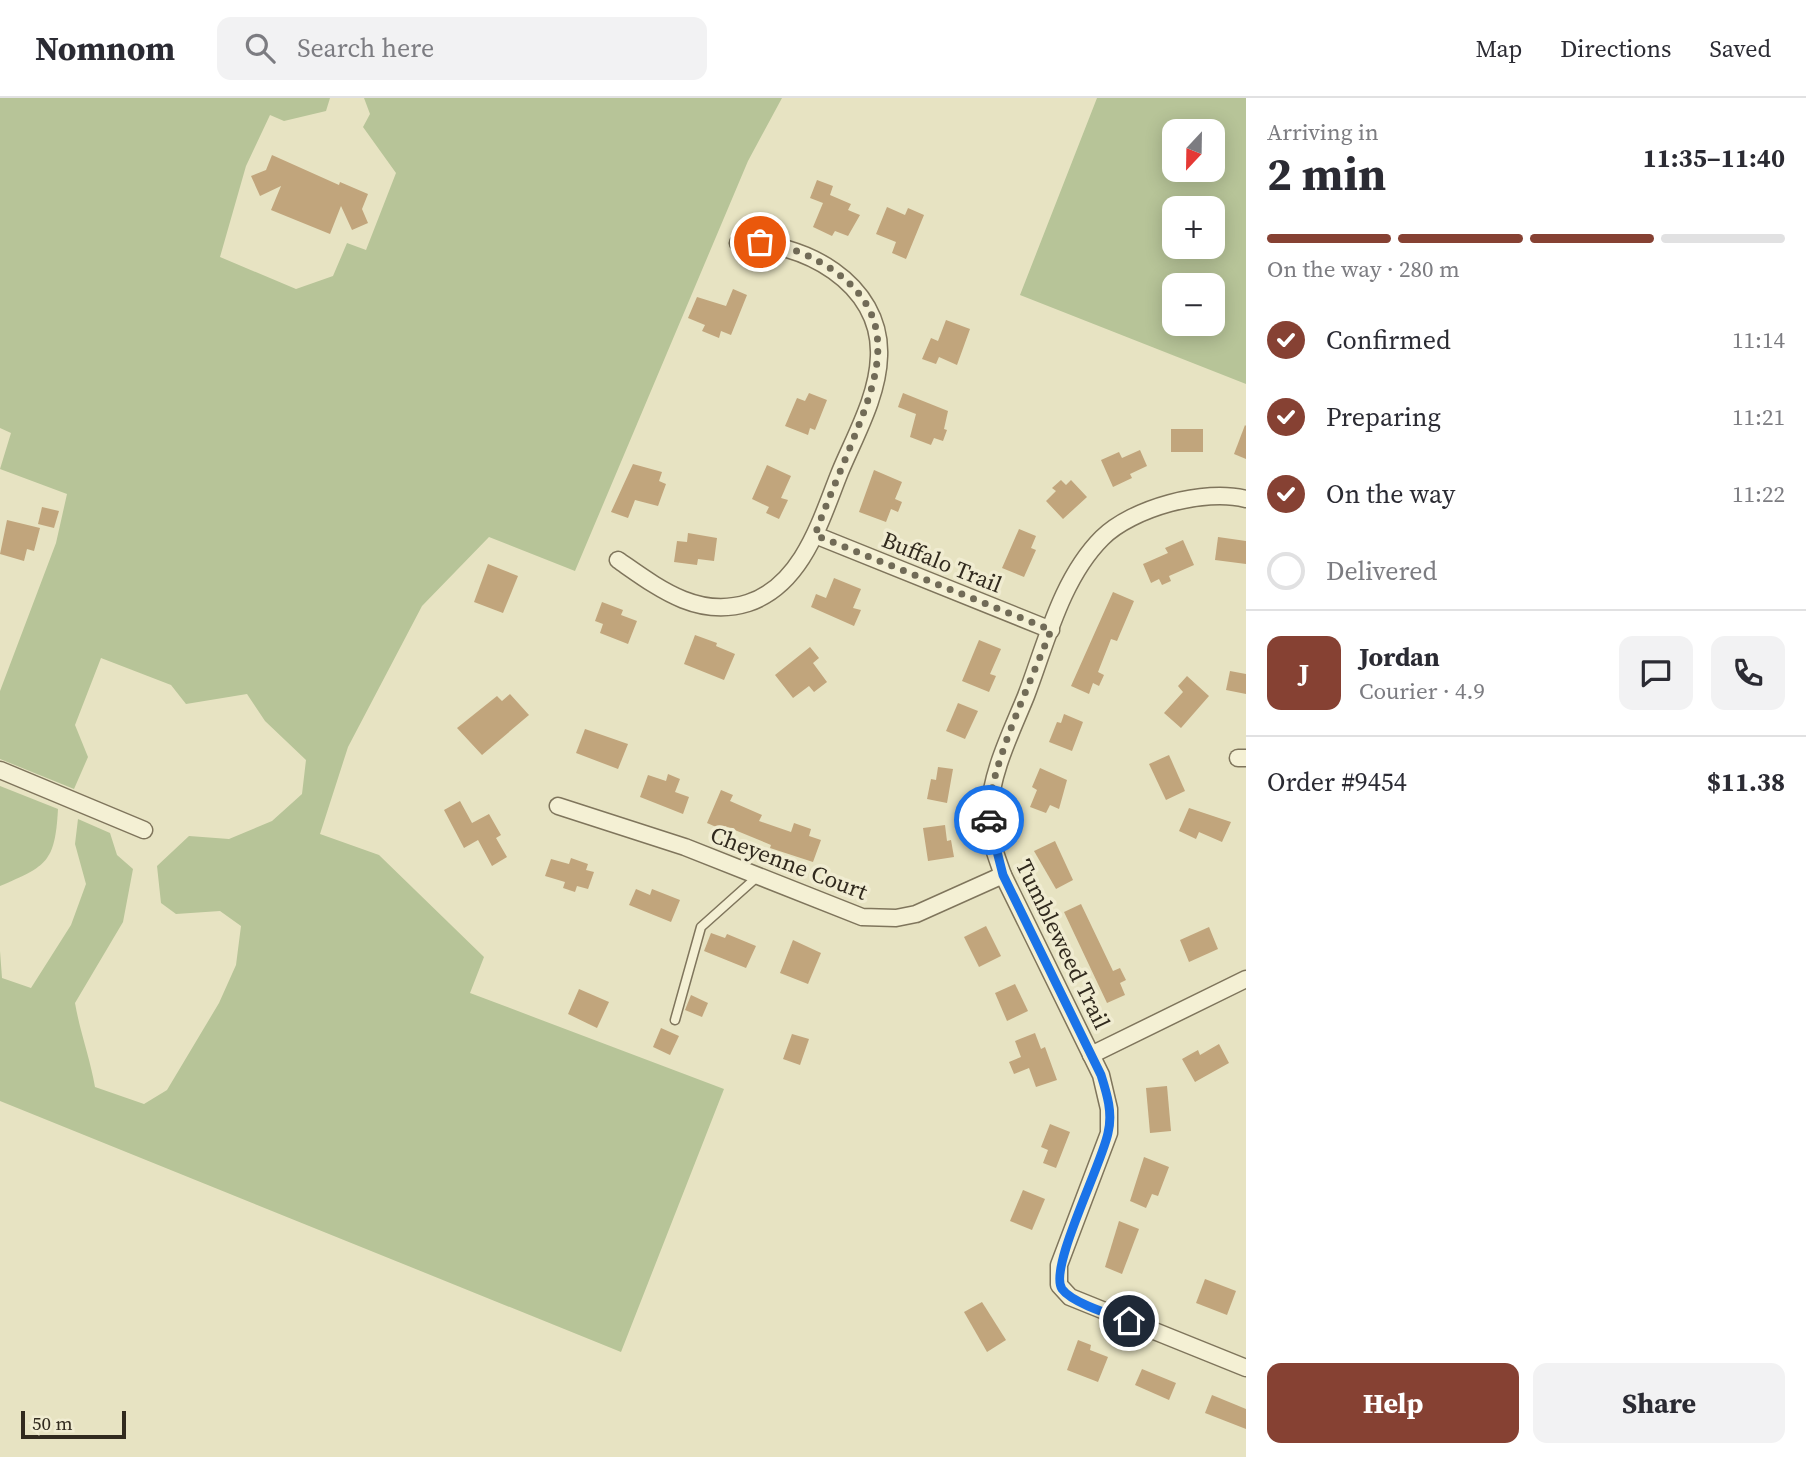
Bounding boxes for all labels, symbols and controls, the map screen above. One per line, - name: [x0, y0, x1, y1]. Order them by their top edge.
- search box: [217, 17, 707, 80]
- text: Nomnom: [35, 26, 175, 71]
- icon: search: [241, 29, 279, 67]
- text: Search here: [297, 30, 434, 66]
- text: Map: [1475, 32, 1522, 65]
- text: Directions: [1560, 32, 1671, 65]
- text: Saved: [1709, 32, 1771, 65]
- text: Arriving in: [1267, 116, 1379, 148]
- north arrow: [1162, 119, 1225, 182]
- map controls: [1162, 119, 1225, 336]
- text: 11:35–11:40: [1643, 140, 1785, 176]
- text: 2 min: [1267, 142, 1386, 205]
- button: +: [1162, 196, 1225, 259]
- pin: [730, 212, 790, 272]
- icon: bag: [741, 223, 779, 261]
- text: On the way · 280 m: [1267, 253, 1460, 285]
- button: −: [1162, 273, 1225, 336]
- icon: check: [1267, 321, 1305, 359]
- text: Confirmed: [1326, 322, 1451, 358]
- text: 11:14: [1732, 324, 1785, 356]
- icon: check: [1267, 398, 1305, 436]
- text: Preparing: [1326, 399, 1441, 435]
- text: 11:21: [1732, 401, 1785, 433]
- icon: check: [1267, 475, 1305, 513]
- text: On the way: [1326, 476, 1455, 512]
- text: 11:22: [1732, 478, 1785, 510]
- street label: Buffalo Trail: [877, 523, 1007, 601]
- text: Delivered: [1326, 553, 1437, 589]
- button: chat: [1619, 636, 1693, 710]
- button: phone: [1711, 636, 1785, 710]
- text: Jordan: [1359, 639, 1440, 675]
- text: J: [1299, 655, 1309, 691]
- text: Courier · 4.9: [1359, 675, 1485, 707]
- text: Order #9454: [1267, 764, 1407, 800]
- text: $11.38: [1707, 764, 1785, 800]
- courier: [954, 785, 1024, 855]
- icon: car: [970, 801, 1008, 839]
- street label: Cheyenne Court: [706, 818, 873, 908]
- street label: Tumbleweed Trail: [1008, 854, 1118, 1035]
- pin: [1099, 1291, 1159, 1351]
- icon: home: [1110, 1302, 1148, 1340]
- button: Help: [1267, 1363, 1519, 1443]
- button: Share: [1533, 1363, 1785, 1443]
- scale bar: [21, 1408, 126, 1440]
- text: 50 m: [32, 1410, 73, 1436]

